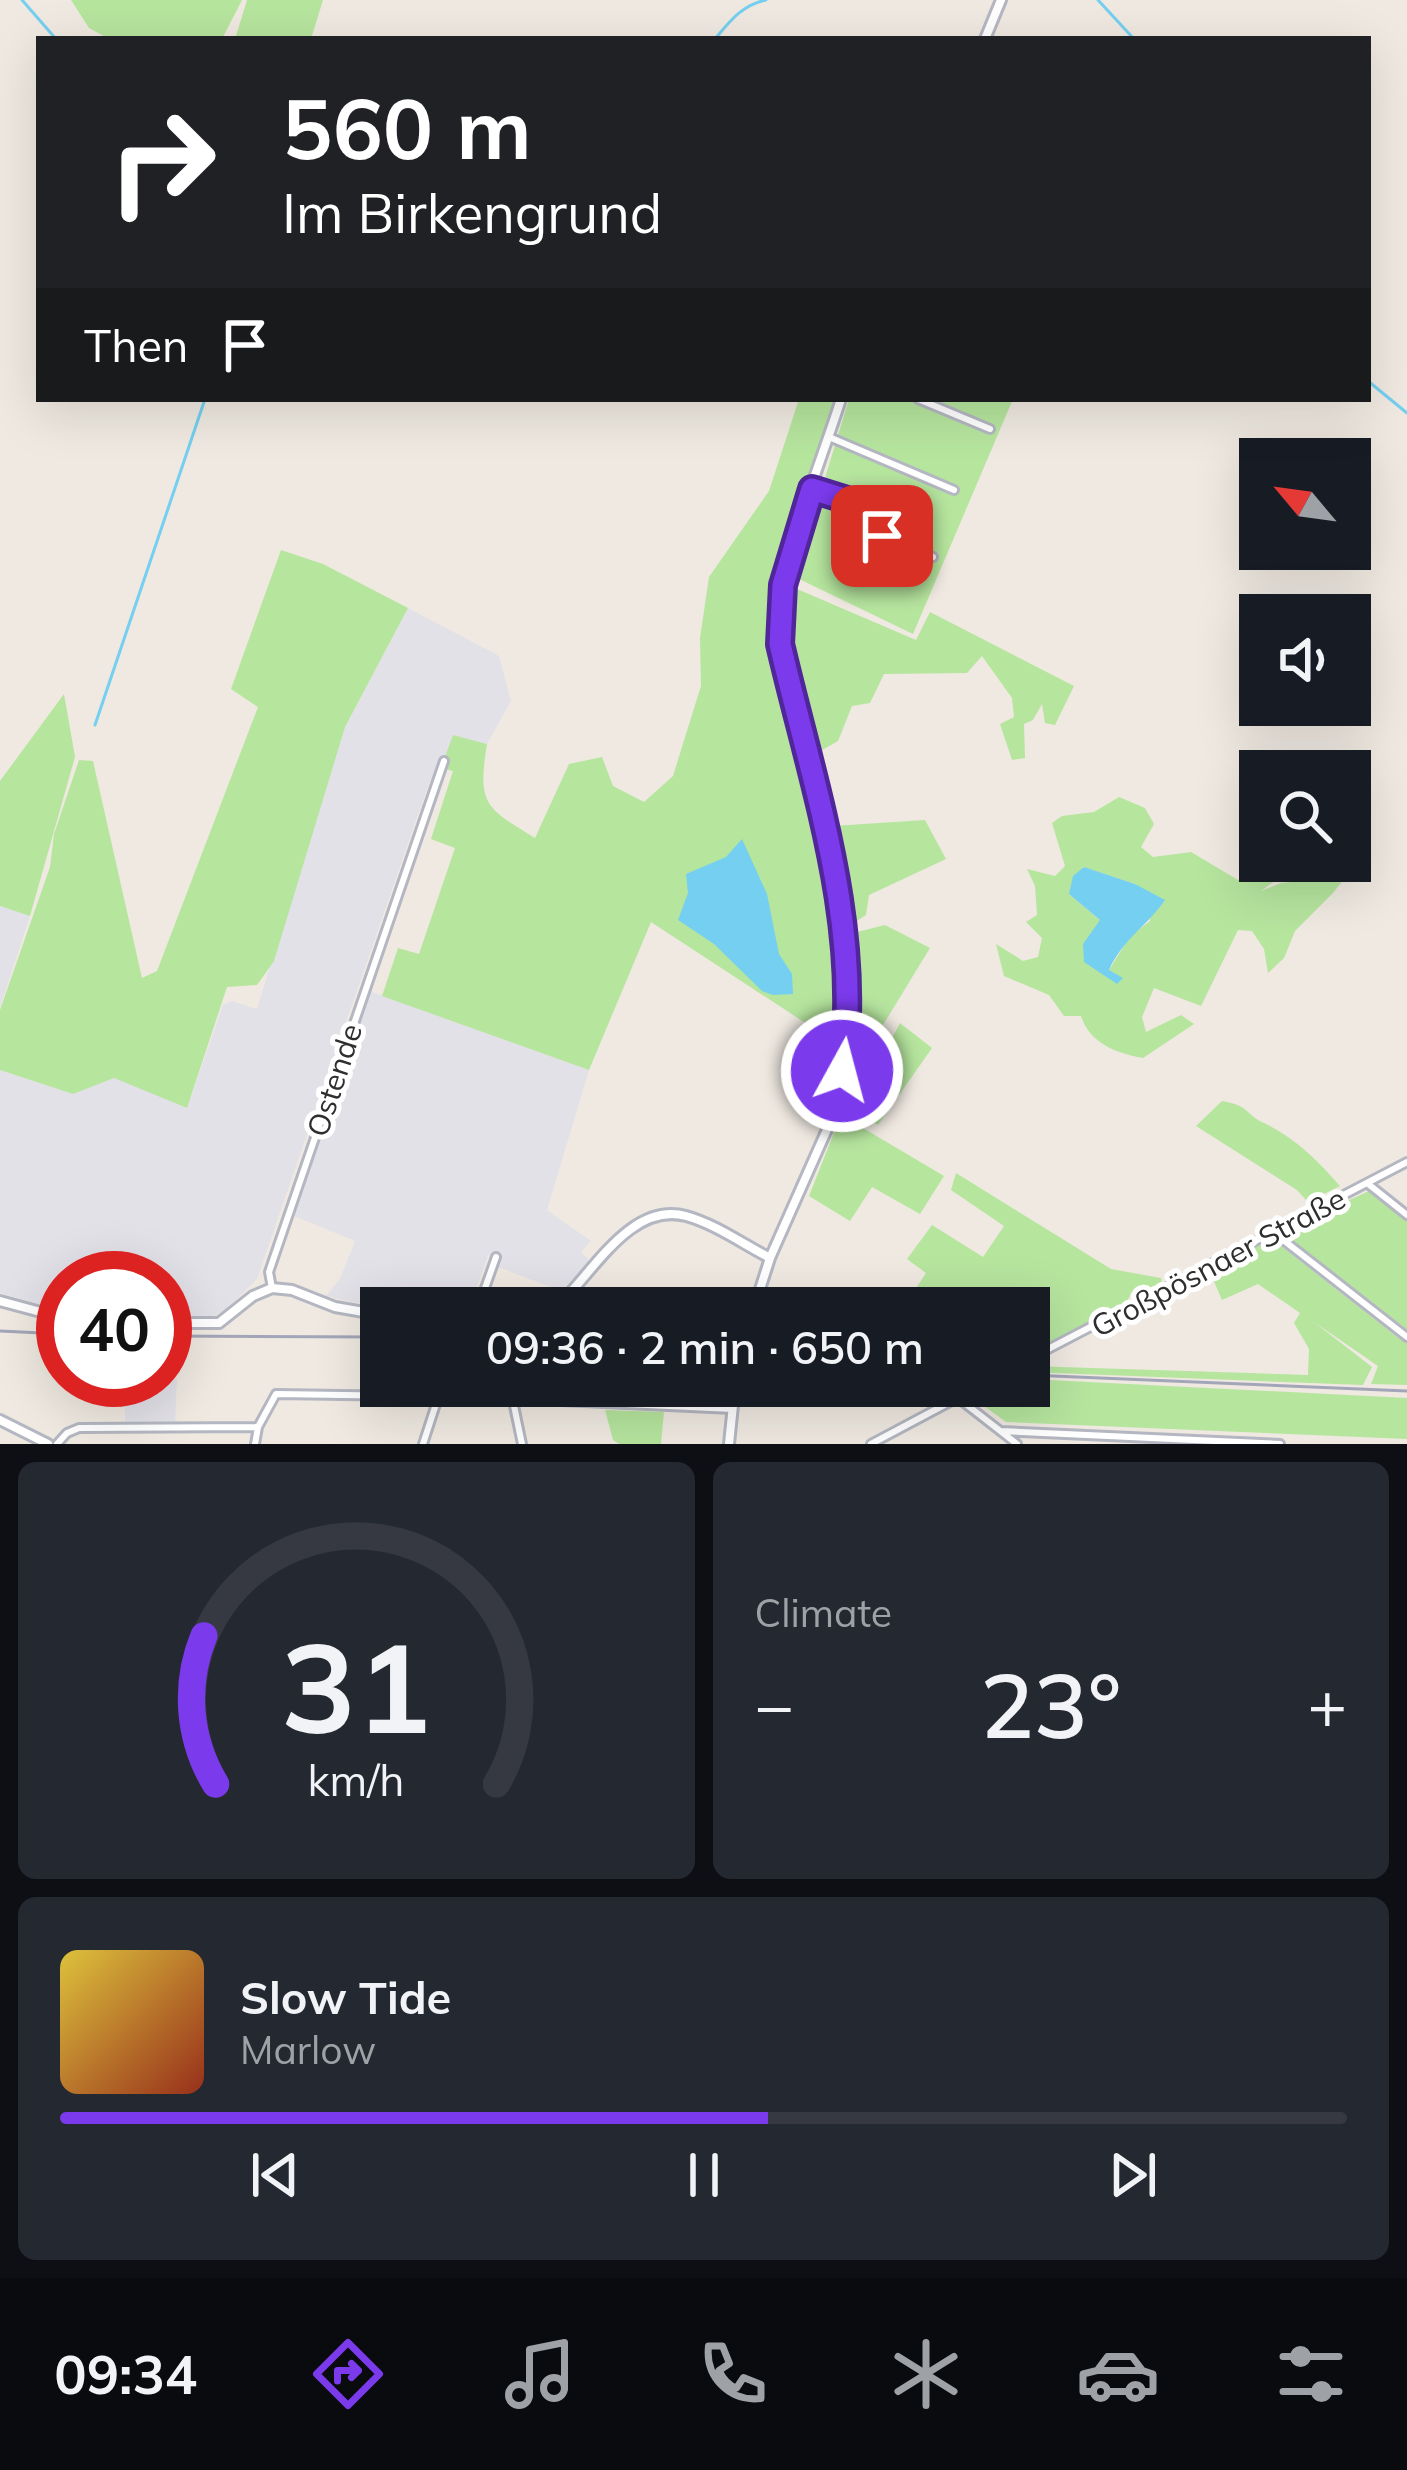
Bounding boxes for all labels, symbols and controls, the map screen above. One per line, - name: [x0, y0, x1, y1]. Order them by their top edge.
- text: 560 m: [282, 75, 532, 180]
- icon: right: [84, 84, 240, 240]
- text: Im Birkengrund: [282, 179, 662, 247]
- icon: arrive: [212, 312, 278, 378]
- text: Then: [84, 317, 188, 373]
- north arrow: [1239, 438, 1371, 570]
- map controls: [1239, 438, 1371, 882]
- pin: [831, 485, 933, 587]
- icon: arrive: [849, 503, 915, 569]
- button: sound: [1239, 594, 1371, 726]
- button: search: [1239, 750, 1371, 882]
- position arrow: [779, 1008, 905, 1134]
- street label: Ostende: [298, 1019, 370, 1141]
- street label: Großpösnaer Straße: [1084, 1179, 1352, 1345]
- speed limit sign: 40: [36, 1251, 192, 1407]
- text: 09:36 · 2 min · 650 m: [486, 1319, 924, 1375]
- text: Climate: [755, 1588, 892, 1637]
- text: 31: [281, 1608, 431, 1764]
- text: 23°: [980, 1648, 1122, 1761]
- text: −: [755, 1663, 794, 1746]
- text: +: [1307, 1663, 1347, 1746]
- text: km/h: [308, 1752, 405, 1806]
- text: Slow Tide: [240, 1969, 451, 2025]
- text: Marlow: [240, 2025, 376, 2074]
- icon: previous: [242, 2142, 308, 2208]
- icon: pause: [671, 2142, 737, 2208]
- icon: next: [1100, 2142, 1166, 2208]
- icon: directions: [306, 2332, 390, 2416]
- icon: music: [498, 2332, 582, 2416]
- icon: phone: [691, 2332, 775, 2416]
- icon: climate: [884, 2332, 968, 2416]
- icon: car: [1076, 2332, 1160, 2416]
- icon: filters: [1269, 2332, 1353, 2416]
- text: 09:34: [54, 2340, 197, 2408]

